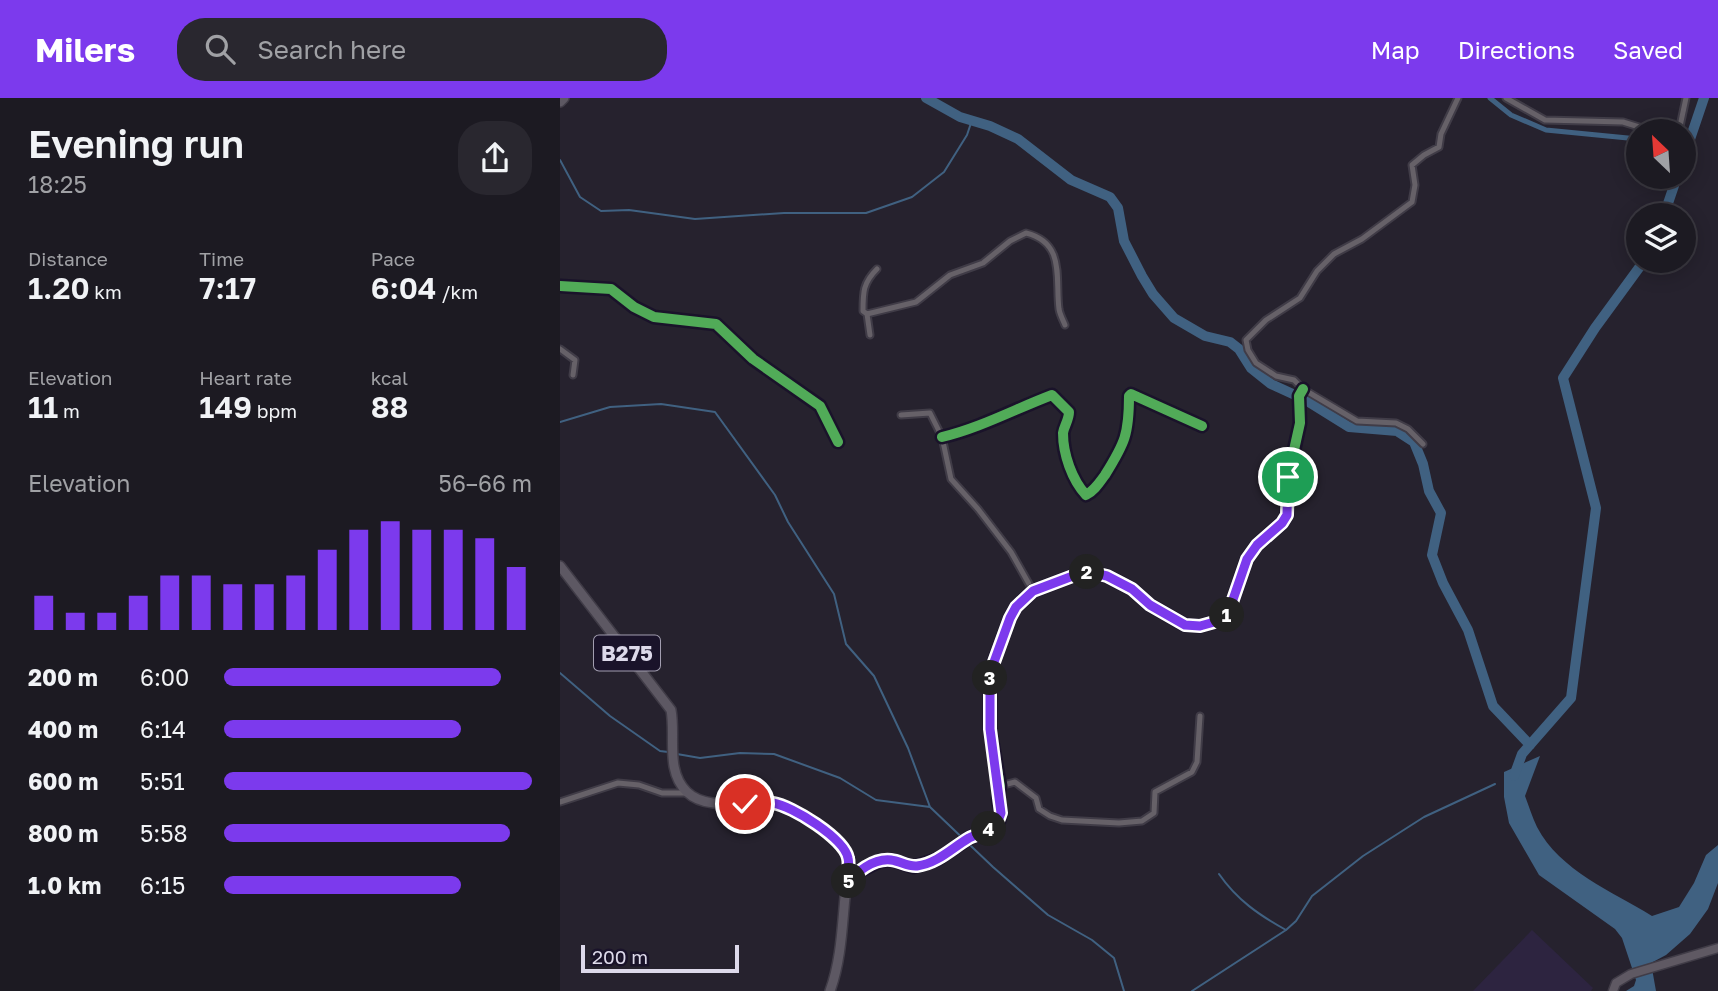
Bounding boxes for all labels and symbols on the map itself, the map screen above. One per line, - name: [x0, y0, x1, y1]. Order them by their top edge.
- north arrow: [1626, 119, 1696, 189]
- pin: [1258, 447, 1318, 507]
- pin: 2: [1070, 554, 1104, 589]
- pin: 1: [1210, 598, 1244, 632]
- road number: B275: [594, 636, 660, 670]
- pin: 3: [972, 660, 1008, 696]
- pin: [715, 774, 775, 834]
- pin: 4: [972, 812, 1006, 846]
- pin: 5: [832, 864, 866, 898]
- scale bar: [581, 942, 738, 974]

